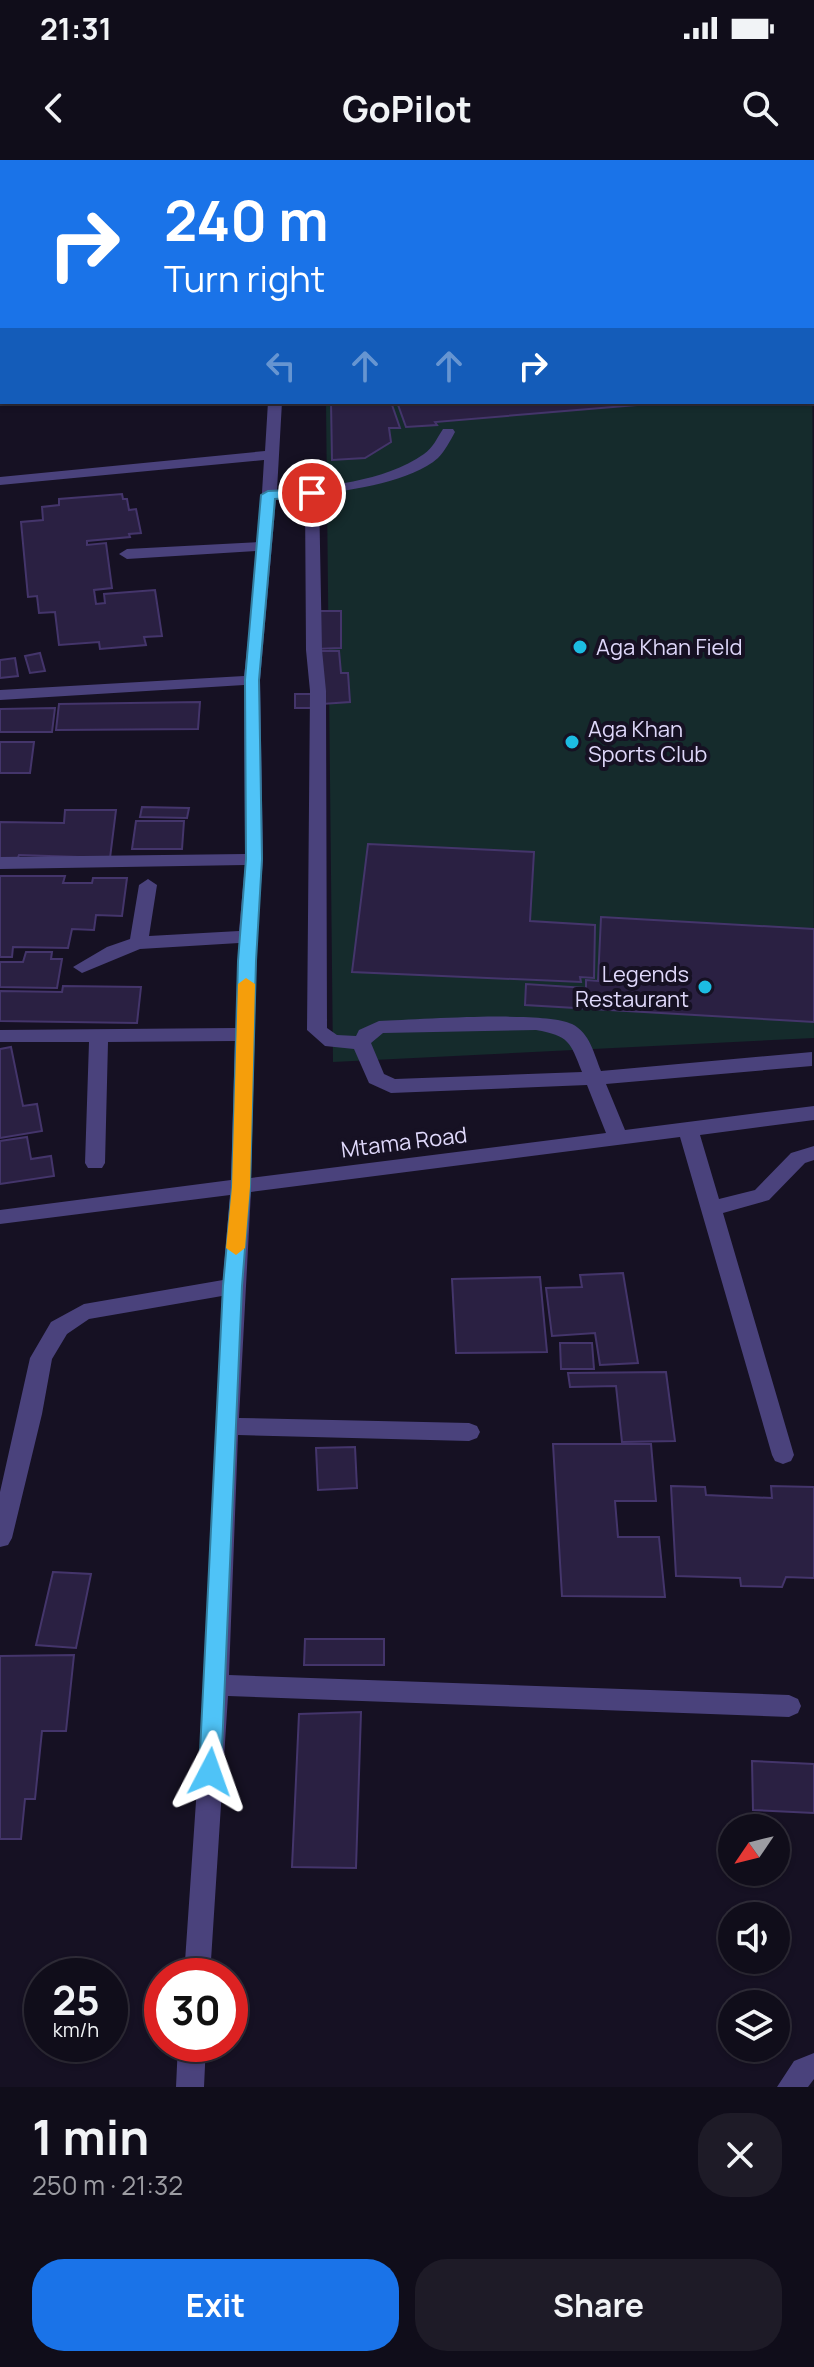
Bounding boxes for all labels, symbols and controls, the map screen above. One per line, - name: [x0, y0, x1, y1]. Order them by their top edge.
- text: 21:31: [40, 8, 112, 49]
- text: GoPilot: [342, 84, 472, 133]
- icon: back: [32, 86, 76, 130]
- icon: search: [738, 86, 782, 130]
- text: 240 m: [164, 181, 329, 258]
- icon: right: [32, 192, 136, 296]
- text: Turn right: [164, 254, 325, 303]
- icon: left: [259, 344, 303, 388]
- icon: ahead: [343, 344, 387, 388]
- icon: ahead: [427, 344, 471, 388]
- icon: right: [511, 344, 555, 388]
- pin: [278, 459, 346, 527]
- icon: arrive: [290, 471, 334, 515]
- place label: Aga Khan Field: [596, 632, 743, 662]
- marker: Aga Khan Field: [571, 638, 589, 656]
- place label: Aga Khan Sports Club: [588, 714, 707, 769]
- marker: Aga Khan Sports Club: [563, 733, 581, 751]
- place label: Legends Restaurant: [575, 959, 689, 1014]
- marker: Legends Restaurant: [696, 978, 714, 996]
- street label: Mtama Road: [339, 1119, 469, 1165]
- position arrow: [168, 1730, 252, 1814]
- north arrow: [718, 1814, 790, 1886]
- map controls: [718, 1814, 790, 2062]
- button: sound: [718, 1902, 790, 1974]
- speed limit sign: 30: [144, 1958, 248, 2062]
- text: 25: [52, 1972, 100, 2027]
- button: layers: [718, 1990, 790, 2062]
- text: km/h: [53, 2016, 99, 2043]
- text: 1 min: [32, 2104, 149, 2169]
- button: close: [698, 2113, 782, 2197]
- text: 250 m · 21:32: [32, 2167, 183, 2203]
- button: Exit: [32, 2259, 399, 2351]
- button: Share: [415, 2259, 782, 2351]

